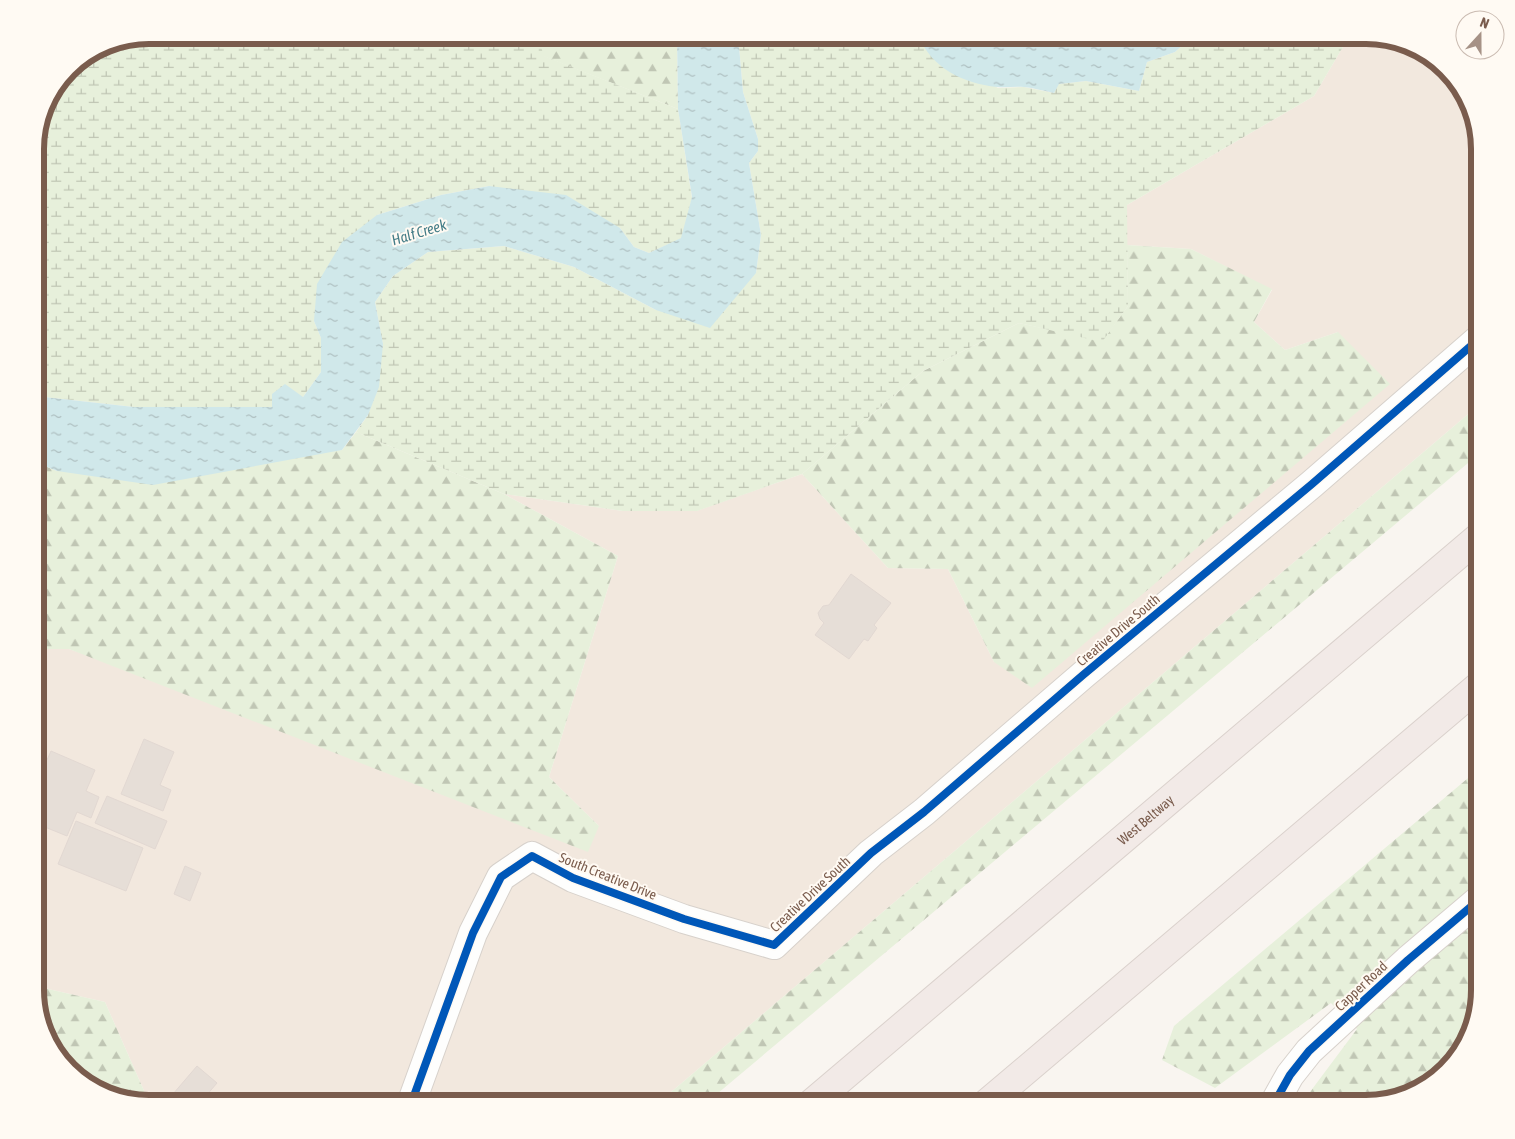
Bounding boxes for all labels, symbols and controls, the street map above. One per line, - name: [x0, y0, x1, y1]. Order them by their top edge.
- north arrow: [1455, 10, 1505, 60]
- text: N: [1478, 14, 1491, 32]
- water label: Half Creek: [389, 215, 449, 248]
- street label: Creative Drive South: [1073, 591, 1163, 669]
- street label: West Beltway: [1114, 792, 1177, 848]
- street label: South Creative Drive: [557, 849, 659, 903]
- street label: Creative Drive South: [767, 853, 853, 935]
- street label: Capper Road: [1332, 958, 1390, 1014]

